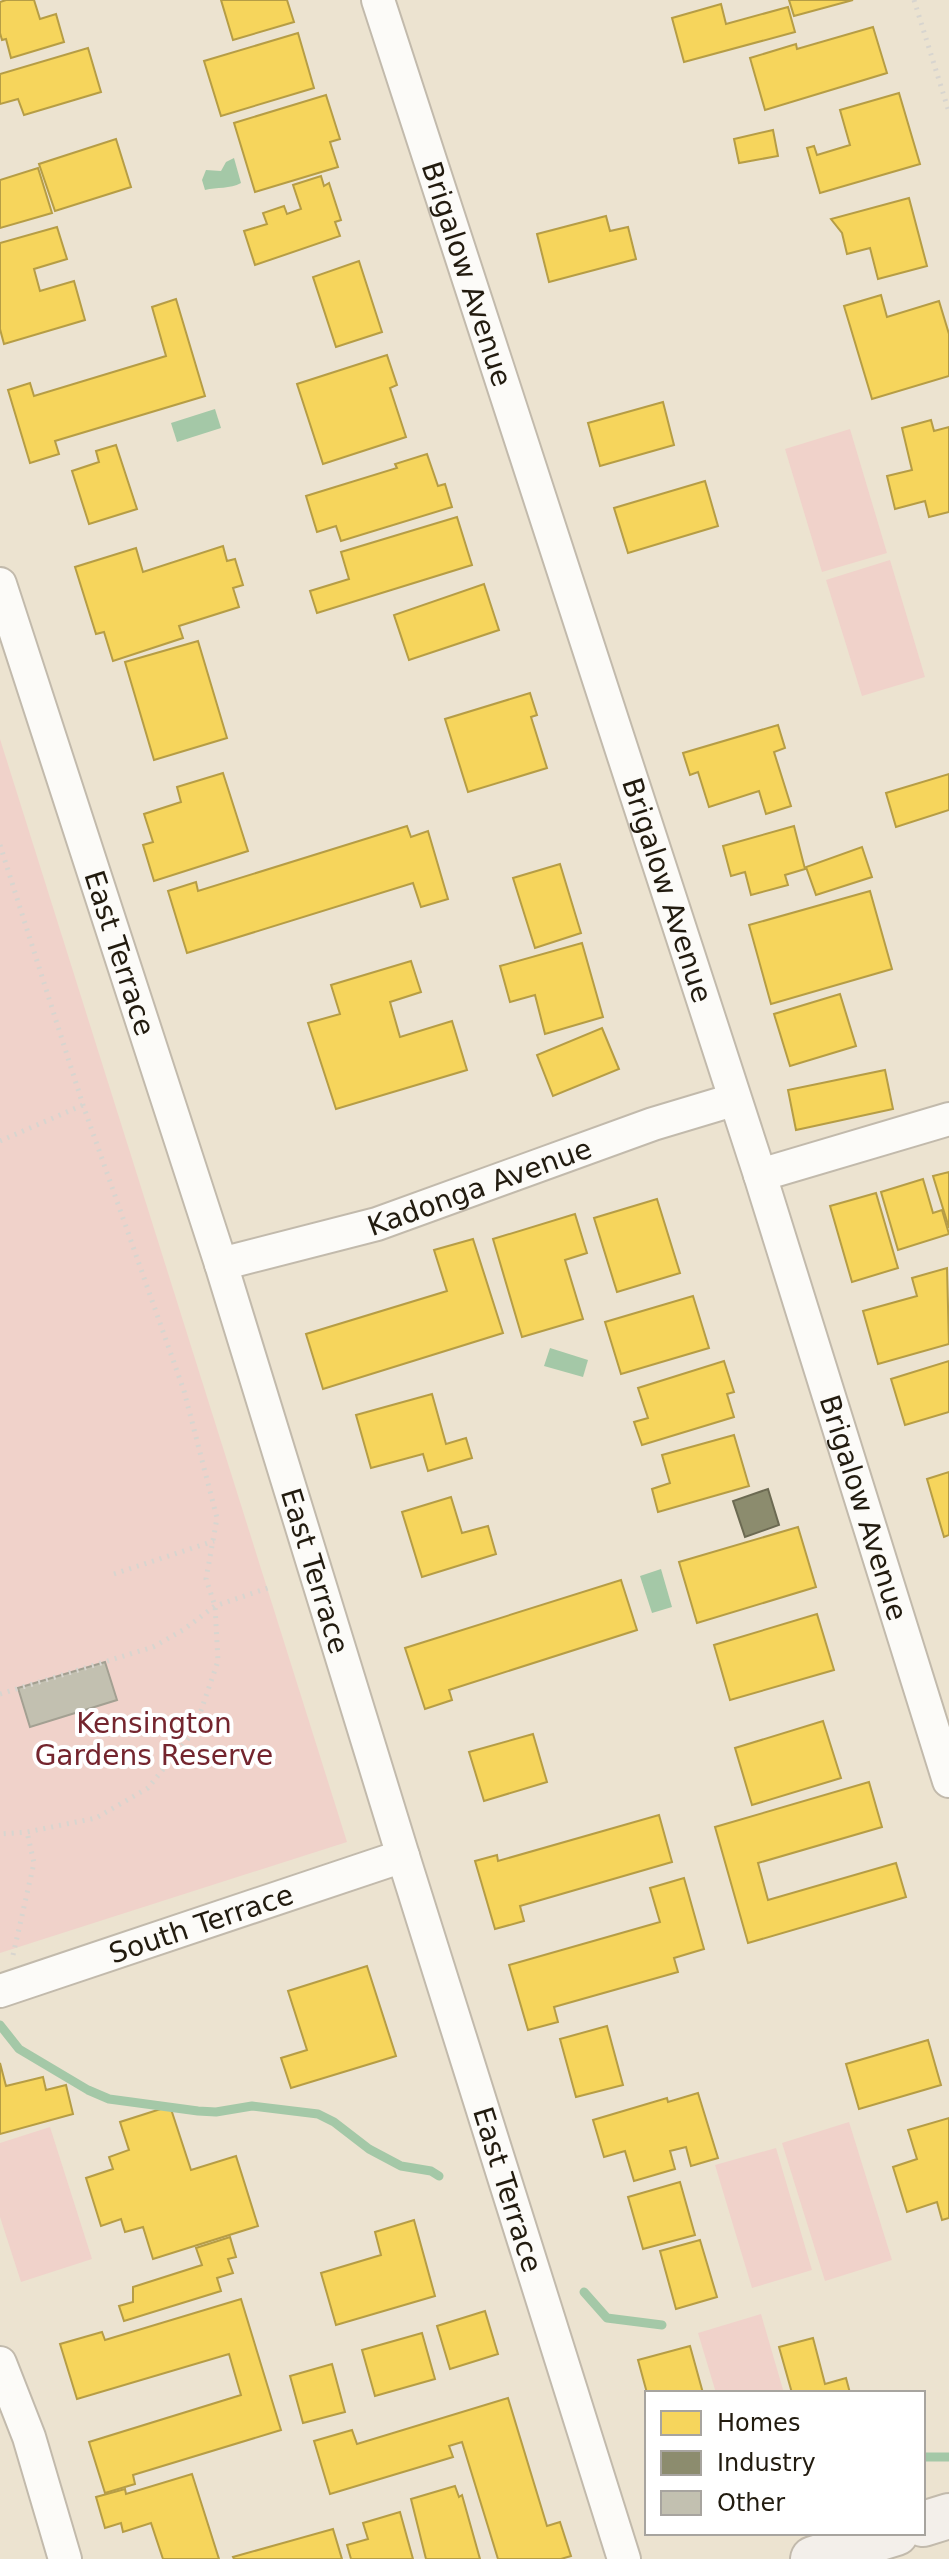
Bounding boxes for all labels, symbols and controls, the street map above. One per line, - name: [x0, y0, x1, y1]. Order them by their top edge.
- street label: Brigalow Avenue: [415, 157, 519, 390]
- street label: Brigalow Avenue: [615, 774, 719, 1007]
- street label: East Terrace: [78, 866, 162, 1040]
- street label: Kadonga Avenue: [363, 1131, 596, 1243]
- street label: Brigalow Avenue: [813, 1391, 914, 1624]
- street label: East Terrace: [274, 1484, 356, 1658]
- park label: Kensington Gardens Reserve: [35, 1707, 273, 1772]
- street label: South Terrace: [105, 1877, 297, 1970]
- street label: East Terrace: [466, 2103, 549, 2276]
- legend: [645, 2391, 925, 2535]
- text: Homes: [717, 2409, 800, 2437]
- text: Industry: [717, 2449, 816, 2477]
- text: Other: [717, 2489, 785, 2517]

